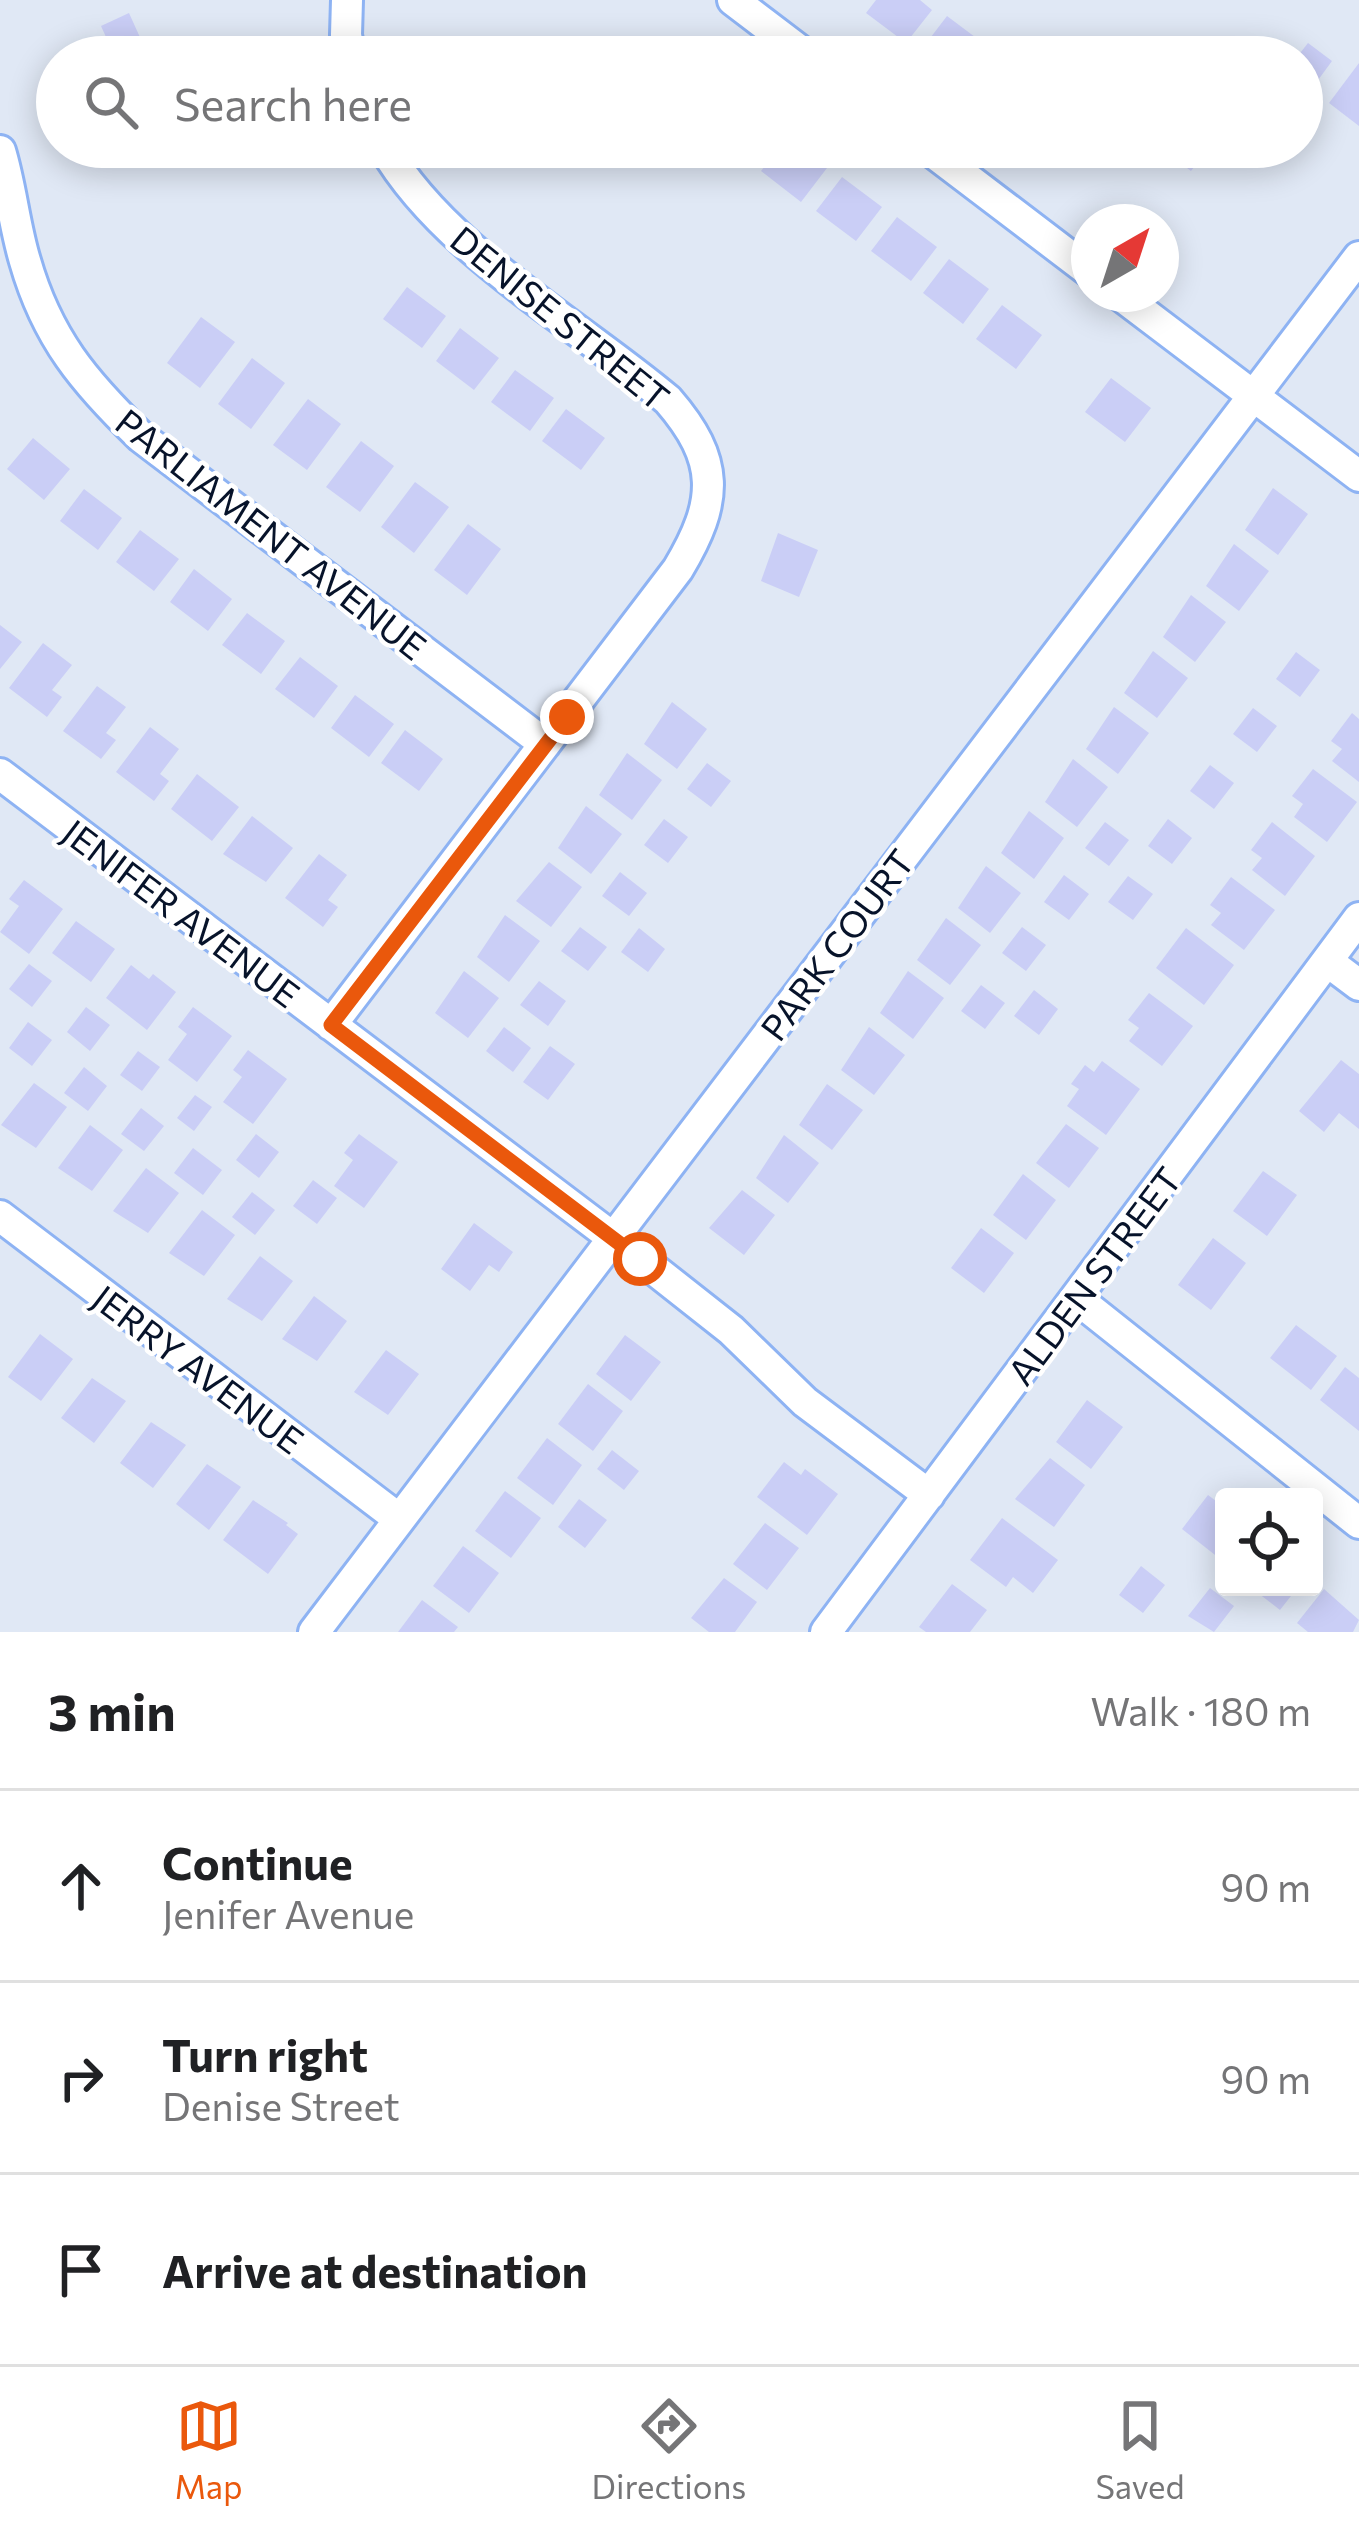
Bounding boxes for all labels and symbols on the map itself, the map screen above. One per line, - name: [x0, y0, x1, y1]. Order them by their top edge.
- north arrow: [1071, 204, 1179, 312]
- street label: DENISE STREET: [443, 216, 679, 418]
- street label: PARLIAMENT AVENUE: [108, 398, 436, 668]
- route end: [540, 690, 594, 744]
- street label: JENIFER AVENUE: [55, 809, 309, 1015]
- street label: PARK COURT: [750, 840, 922, 1048]
- street label: ALDEN STREET: [997, 1158, 1189, 1392]
- route start: [613, 1232, 667, 1286]
- street label: JERRY AVENUE: [85, 1274, 313, 1462]

